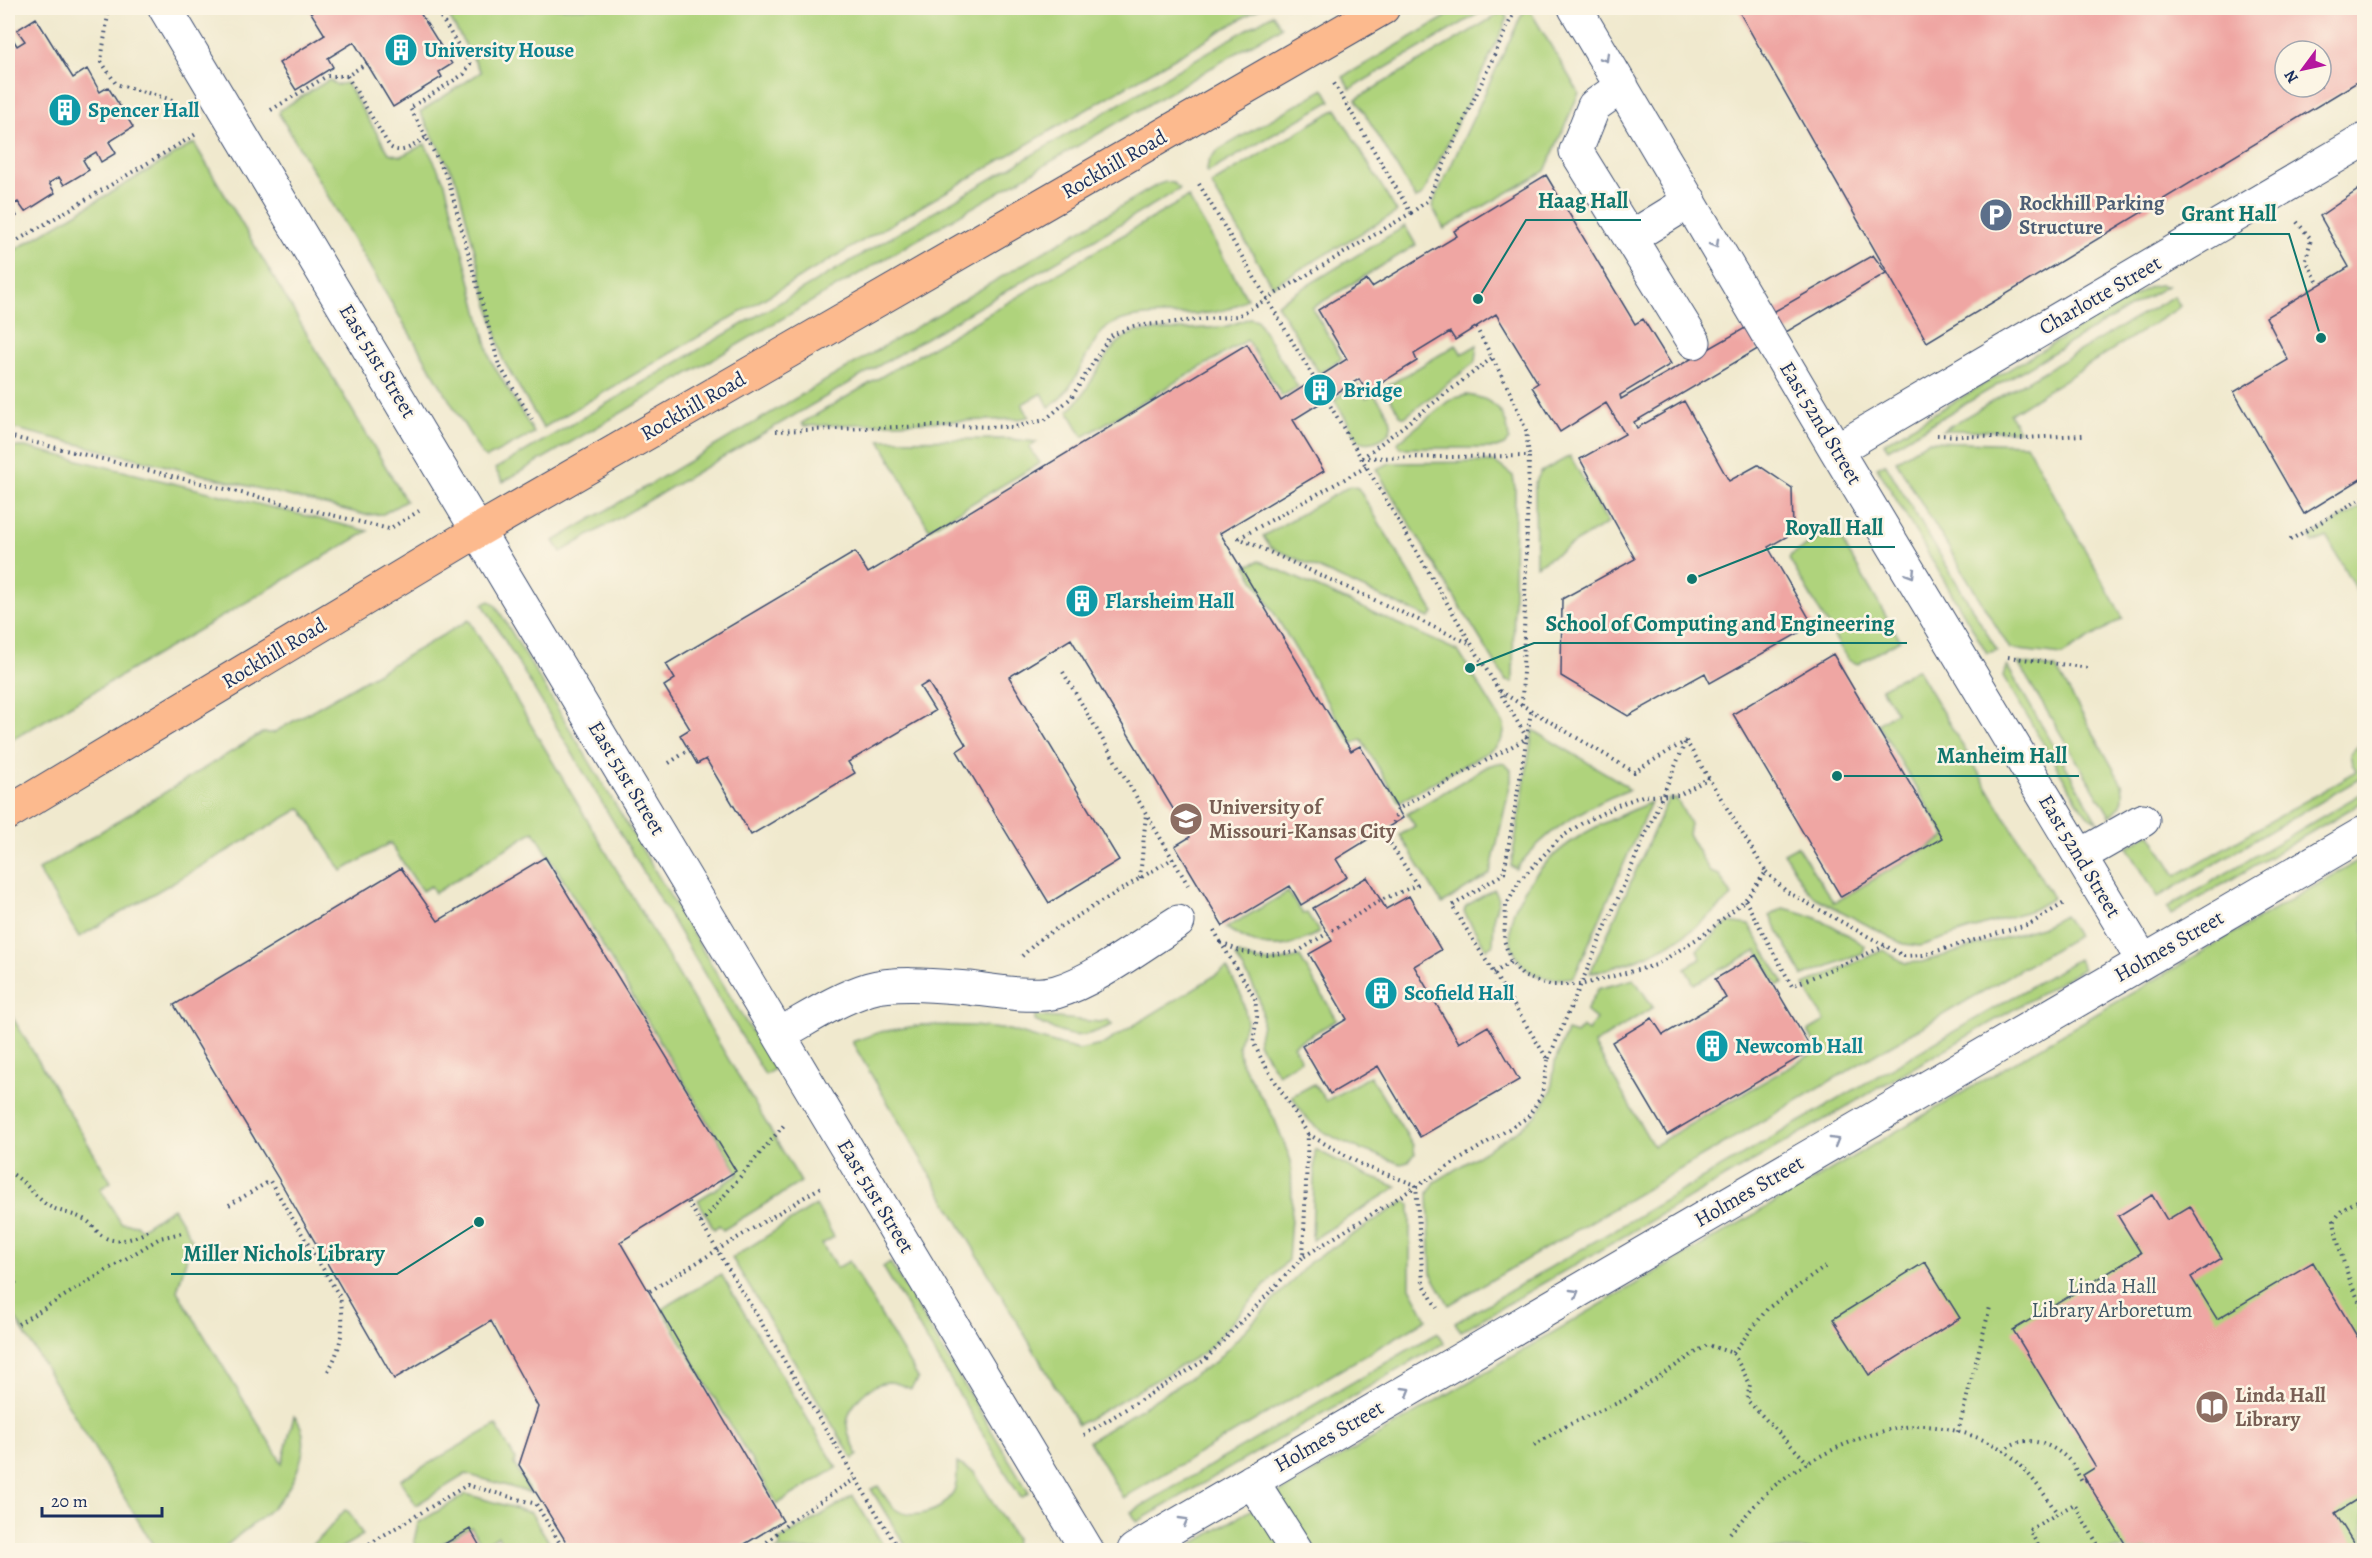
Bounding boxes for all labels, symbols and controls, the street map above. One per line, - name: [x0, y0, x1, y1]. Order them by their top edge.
- building icon: University House: [383, 32, 419, 68]
- place label: University House: [424, 36, 574, 64]
- north arrow: [2273, 39, 2333, 99]
- one-way arrow: [1598, 52, 1610, 62]
- text: N: [2279, 65, 2304, 88]
- building icon: Spencer Hall: [47, 92, 83, 128]
- place label: Spencer Hall: [88, 96, 200, 124]
- street label: Rockhill Road: [1056, 122, 1172, 205]
- callout: Haag Hall: [1526, 180, 1641, 220]
- text: Haag Hall: [1538, 186, 1629, 216]
- place label: Rockhill Parking Structure: [2019, 189, 2165, 241]
- callout: Grant Hall: [2170, 194, 2289, 234]
- parking icon: Rockhill Parking Structure: [1978, 197, 2014, 233]
- text: Grant Hall: [2181, 199, 2277, 229]
- one-way arrow: [1708, 238, 1719, 248]
- street label: Charlotte Street: [2034, 249, 2166, 341]
- street label: East 51st Street: [333, 299, 423, 423]
- street label: East 52nd Street: [1773, 356, 1869, 490]
- street label: Rockhill Road: [635, 364, 751, 447]
- building icon: Bridge: [1302, 372, 1338, 408]
- place label: Bridge: [1343, 376, 1403, 404]
- callout: Royall Hall: [1773, 507, 1895, 547]
- text: Royall Hall: [1785, 513, 1884, 543]
- one-way arrow: [1903, 568, 1915, 578]
- building icon: Flarsheim Hall: [1064, 583, 1100, 619]
- place label: Flarsheim Hall: [1105, 587, 1235, 615]
- callout: School of Computing and Engineering: [1534, 603, 1907, 643]
- text: School of Computing and Engineering: [1546, 609, 1895, 639]
- street label: Rockhill Road: [217, 610, 332, 695]
- street label: East 51st Street: [582, 716, 672, 840]
- callout: Manheim Hall: [1925, 736, 2079, 776]
- text: Manheim Hall: [1937, 741, 2067, 771]
- street label: East 52nd Street: [2032, 789, 2128, 923]
- place label: University of Missouri-Kansas City: [1209, 793, 1397, 845]
- school or university icon: University of Missouri-Kansas City: [1168, 801, 1204, 837]
- street label: Holmes Street: [2109, 903, 2229, 989]
- building icon: Scofield Hall: [1363, 975, 1399, 1011]
- place label: Scofield Hall: [1404, 979, 1515, 1007]
- building icon: Newcomb Hall: [1694, 1028, 1730, 1064]
- place label: Newcomb Hall: [1735, 1032, 1863, 1060]
- street label: East 51st Street: [831, 1134, 921, 1258]
- one-way arrow: [1828, 1137, 1839, 1148]
- street label: Holmes Street: [1689, 1148, 1809, 1234]
- callout: Miller Nichols Library: [171, 1234, 397, 1274]
- text: Miller Nichols Library: [183, 1239, 385, 1269]
- park label: Linda Hall Library Arboretum: [2032, 1272, 2192, 1324]
- one-way arrow: [1569, 1288, 1580, 1300]
- place label: Linda Hall Library: [2235, 1381, 2326, 1433]
- one-way arrow: [1401, 1387, 1411, 1398]
- library icon: Linda Hall Library: [2194, 1389, 2230, 1425]
- street label: Holmes Street: [1269, 1393, 1389, 1479]
- scale bar: [42, 1480, 162, 1518]
- text: 20 m: [51, 1489, 88, 1513]
- one-way arrow: [1178, 1517, 1188, 1528]

